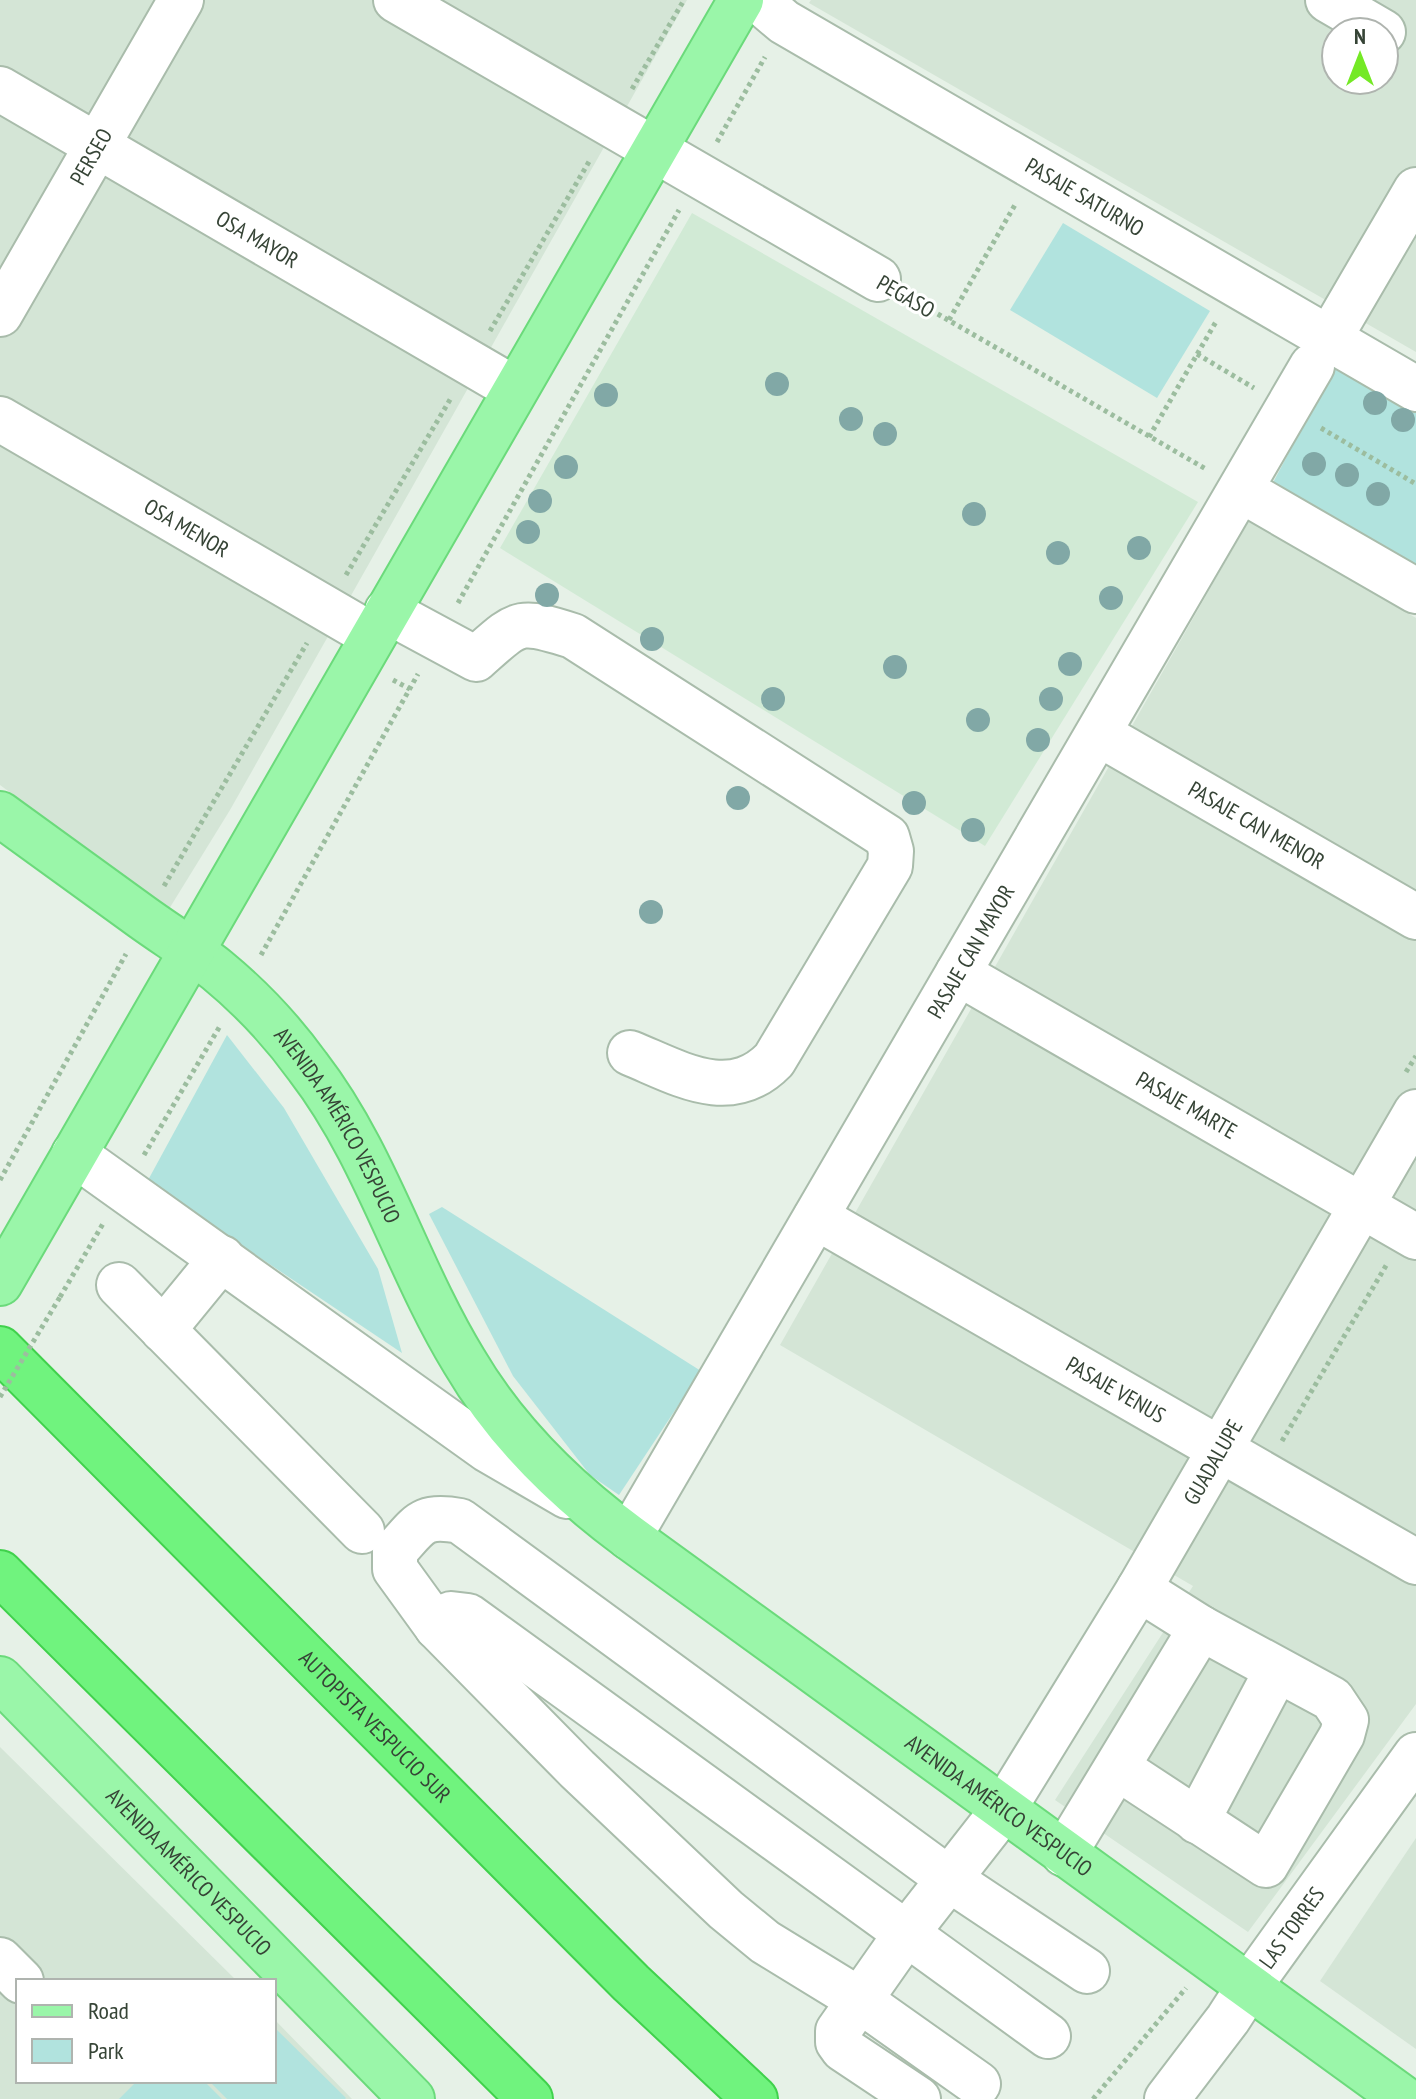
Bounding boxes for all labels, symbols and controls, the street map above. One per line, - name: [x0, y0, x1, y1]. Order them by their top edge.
- north arrow: [1320, 16, 1400, 96]
- text: N: [1354, 22, 1366, 50]
- street label: PERSEO: [64, 123, 118, 190]
- street label: PASAJE SATURNO: [1020, 151, 1149, 242]
- street label: OSA MAYOR: [211, 204, 304, 274]
- street label: PEGASO: [872, 268, 940, 324]
- street label: OSA MENOR: [139, 492, 234, 563]
- street label: PASAJE CAN MENOR: [1183, 775, 1330, 875]
- street label: PASAJE CAN MAYOR: [921, 880, 1020, 1023]
- street label: AVENIDA AMÉRICO VESPUCIO: [268, 1021, 407, 1227]
- street label: PASAJE MARTE: [1131, 1065, 1242, 1145]
- street label: PASAJE VENUS: [1061, 1350, 1171, 1429]
- street label: GUADALUPE: [1177, 1414, 1249, 1510]
- street label: AUTOPISTA VESPUCIO SUR: [293, 1644, 457, 1808]
- street label: AVENIDA AMÉRICO VESPUCIO: [900, 1728, 1098, 1882]
- street label: AVENIDA AMÉRICO VESPUCIO: [101, 1782, 278, 1962]
- street label: LAS TORRES: [1253, 1881, 1331, 1974]
- legend: [16, 1979, 276, 2083]
- text: Road: [88, 1995, 129, 2026]
- text: Park: [88, 2035, 124, 2066]

